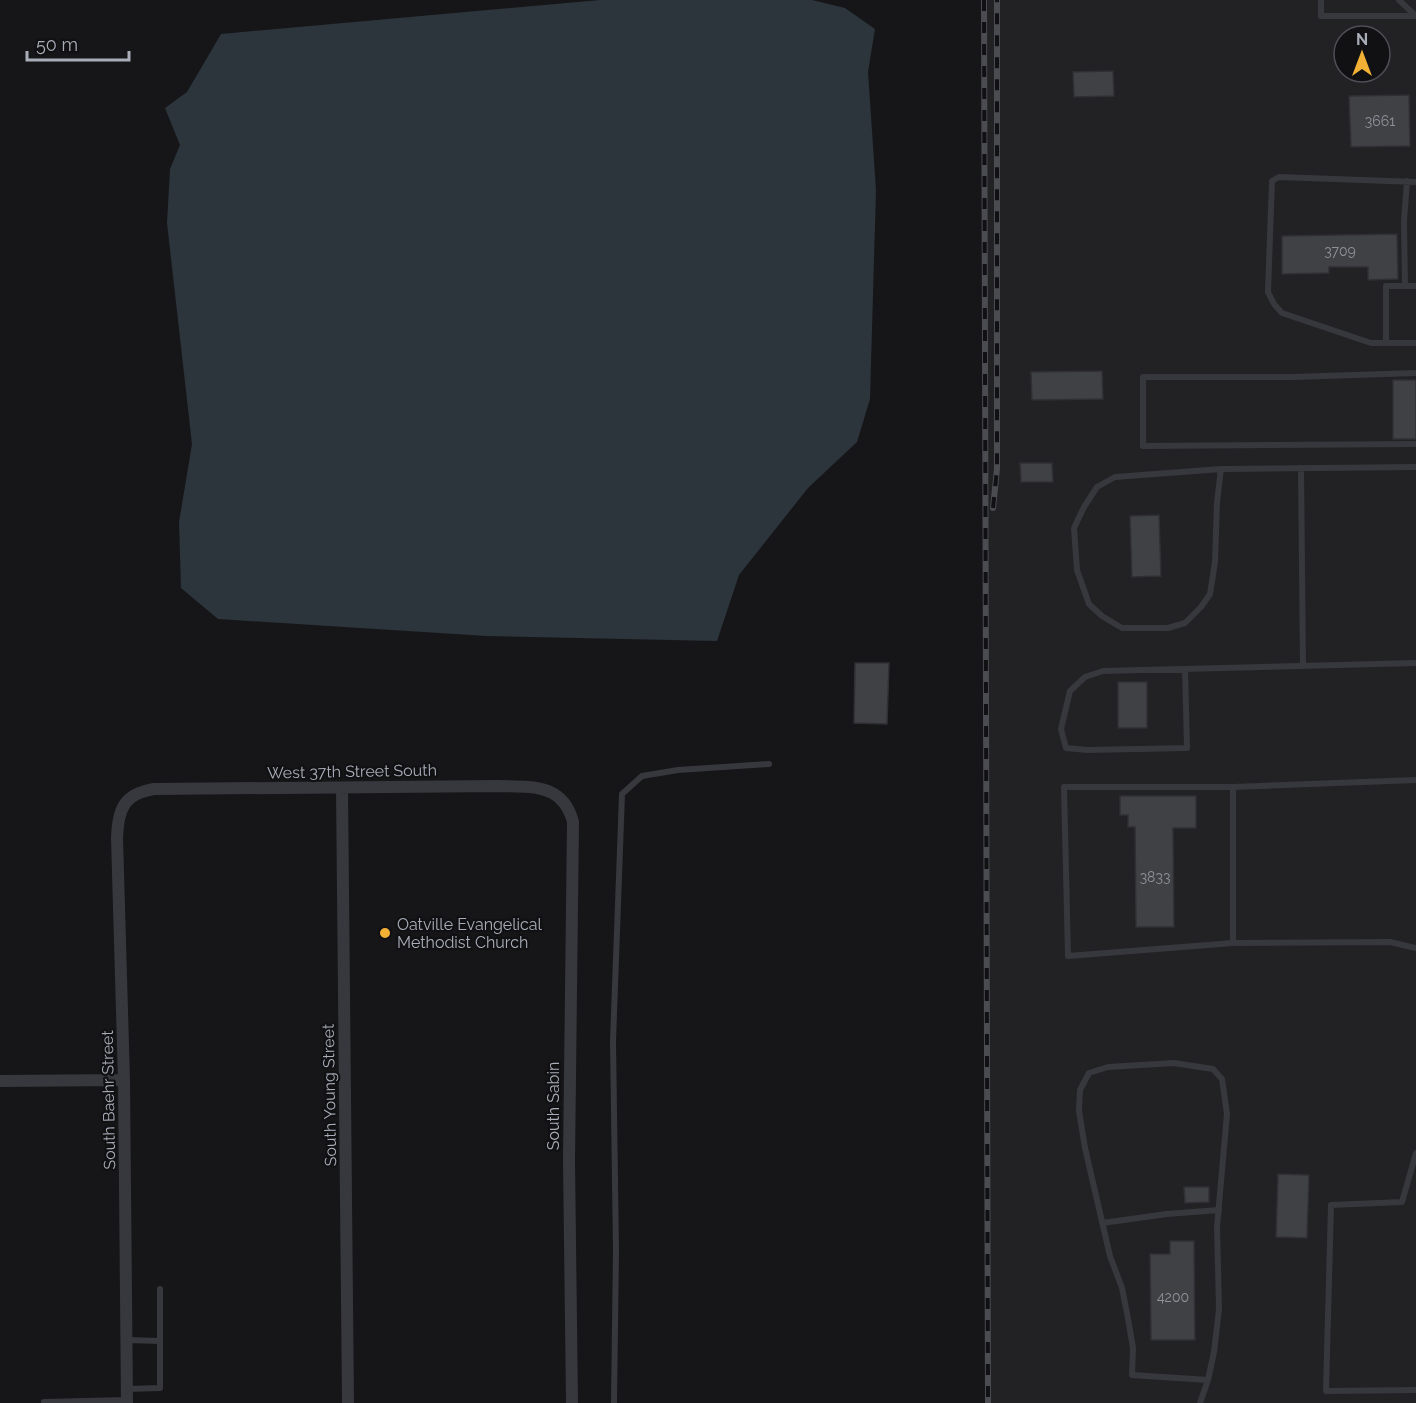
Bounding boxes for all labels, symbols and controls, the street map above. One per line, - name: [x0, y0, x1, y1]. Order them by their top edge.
- scale bar: [27, 24, 129, 62]
- north arrow: [1332, 24, 1392, 84]
- text: N: [1356, 30, 1368, 49]
- text: 50 m: [36, 34, 78, 55]
- house number: 3661: [1365, 113, 1395, 129]
- house number: 3709: [1324, 243, 1356, 259]
- street label: West 37th Street South: [267, 761, 437, 782]
- house number: 3833: [1140, 869, 1170, 885]
- place label: Oatville Evangelical Methodist Church: [397, 915, 543, 952]
- marker: Oatville Evangelical Methodist Church: [378, 926, 392, 940]
- street label: South Young Street: [319, 1023, 340, 1166]
- street label: South Baehr Street: [98, 1030, 119, 1170]
- street label: South Sabin: [544, 1062, 563, 1150]
- house number: 4200: [1157, 1289, 1189, 1305]

